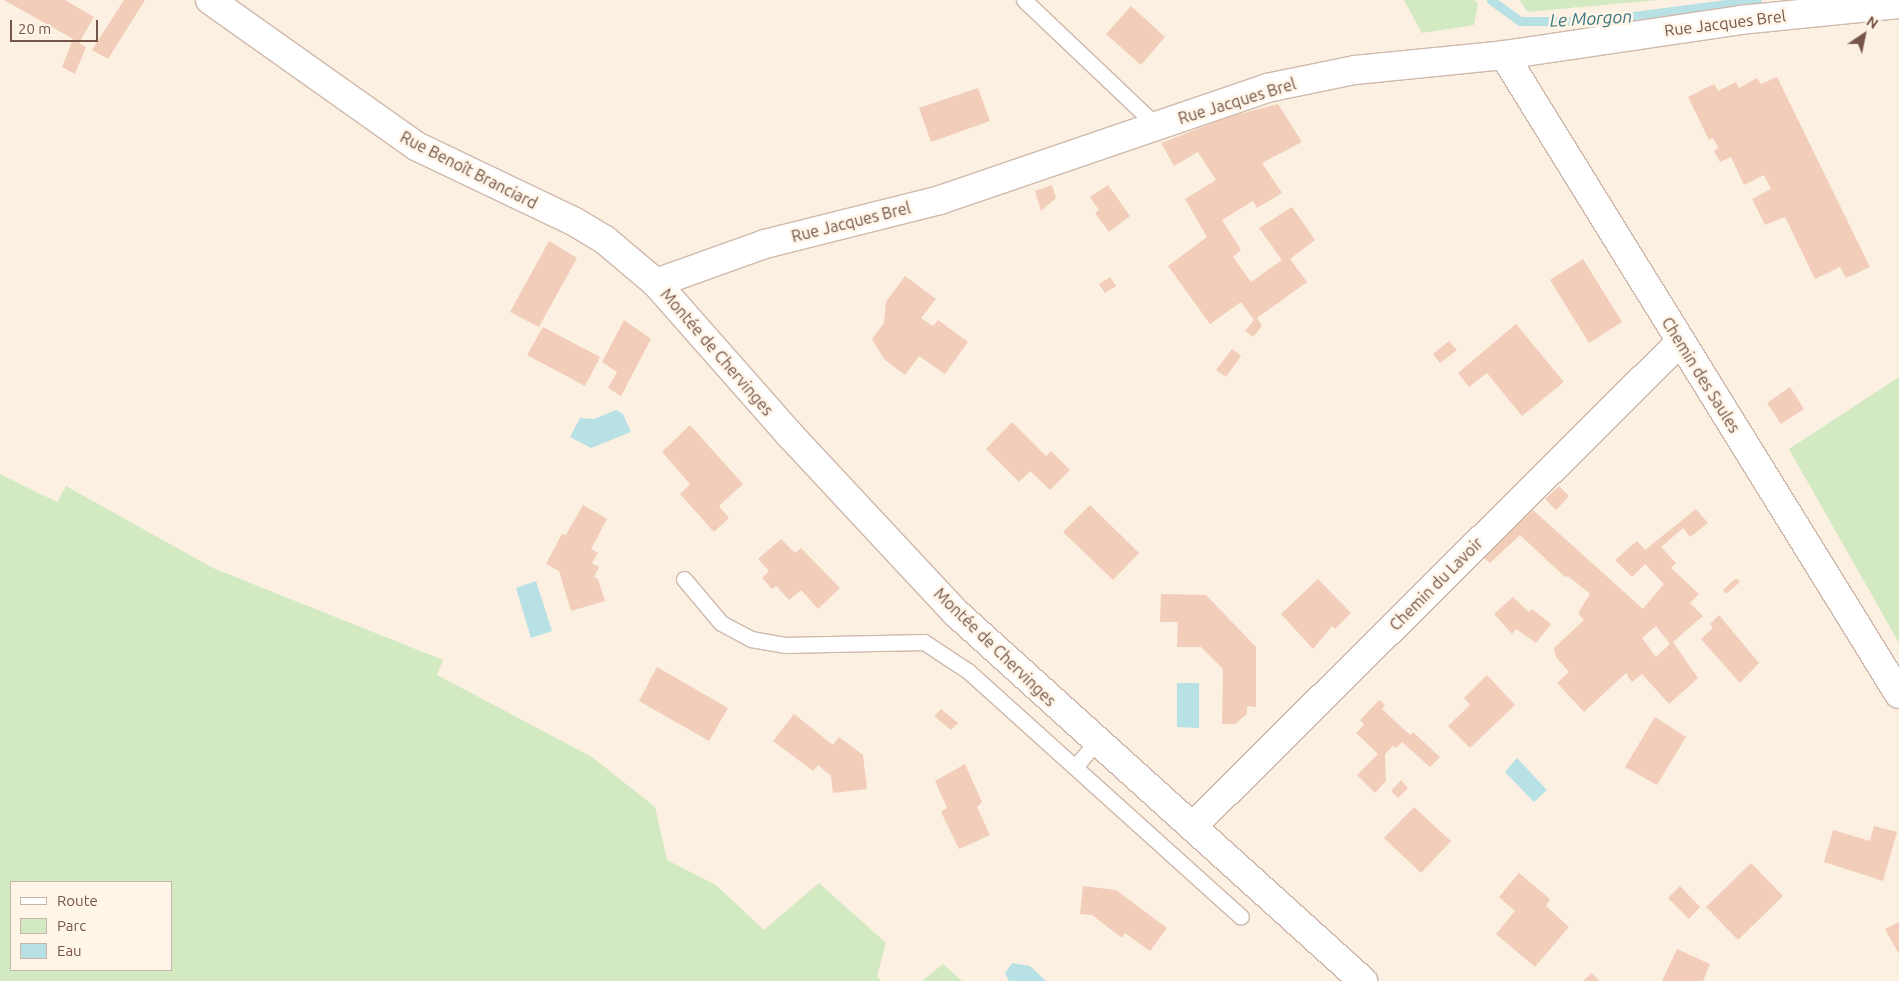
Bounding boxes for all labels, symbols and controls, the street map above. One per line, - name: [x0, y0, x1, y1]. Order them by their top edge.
- water label: Le Morgon: [1549, 5, 1633, 31]
- street label: Rue Jacques Brel: [1663, 6, 1787, 40]
- scale bar: [12, 10, 100, 42]
- north arrow: [1839, 10, 1889, 60]
- text: N: [1864, 13, 1881, 32]
- text: 20 m: [18, 20, 51, 37]
- street label: Rue Jacques Brel: [1176, 74, 1298, 128]
- street label: Rue Benoît Branciard: [397, 127, 541, 213]
- street label: Rue Jacques Brel: [789, 198, 913, 246]
- street label: Montée de Chervinges: [657, 285, 777, 419]
- street label: Chemin des Saules: [1658, 314, 1744, 436]
- street label: Chemin du Lavoir: [1385, 533, 1487, 635]
- street label: Montée de Chervinges: [930, 584, 1060, 710]
- legend: [10, 881, 172, 971]
- text: Route: [57, 892, 98, 909]
- text: Parc: [57, 917, 86, 934]
- text: Eau: [57, 942, 82, 959]

